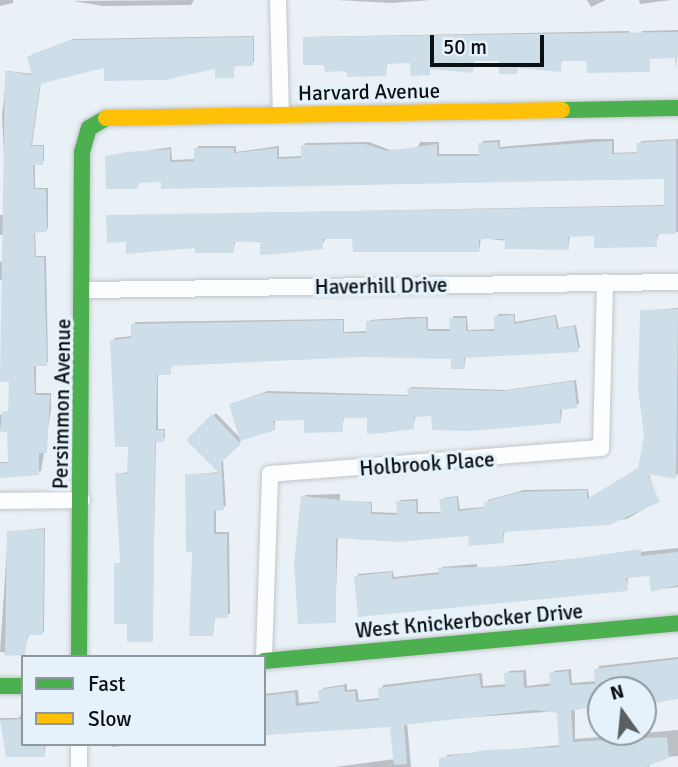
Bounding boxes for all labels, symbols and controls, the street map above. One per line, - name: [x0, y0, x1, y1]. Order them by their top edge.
- scale bar: [433, 21, 547, 65]
- text: 50 m: [443, 34, 487, 60]
- street label: Harvard Avenue: [298, 78, 440, 106]
- street label: Haverhill Drive: [314, 272, 448, 300]
- street label: Persimmon Avenue: [48, 318, 76, 490]
- street label: Holbrook Place: [358, 447, 496, 481]
- street label: West Knickerbocker Drive: [354, 598, 584, 644]
- legend: [21, 655, 266, 746]
- text: Fast: [88, 671, 125, 697]
- north arrow: [587, 676, 657, 746]
- text: N: [608, 679, 627, 706]
- text: Slow: [88, 706, 132, 732]

